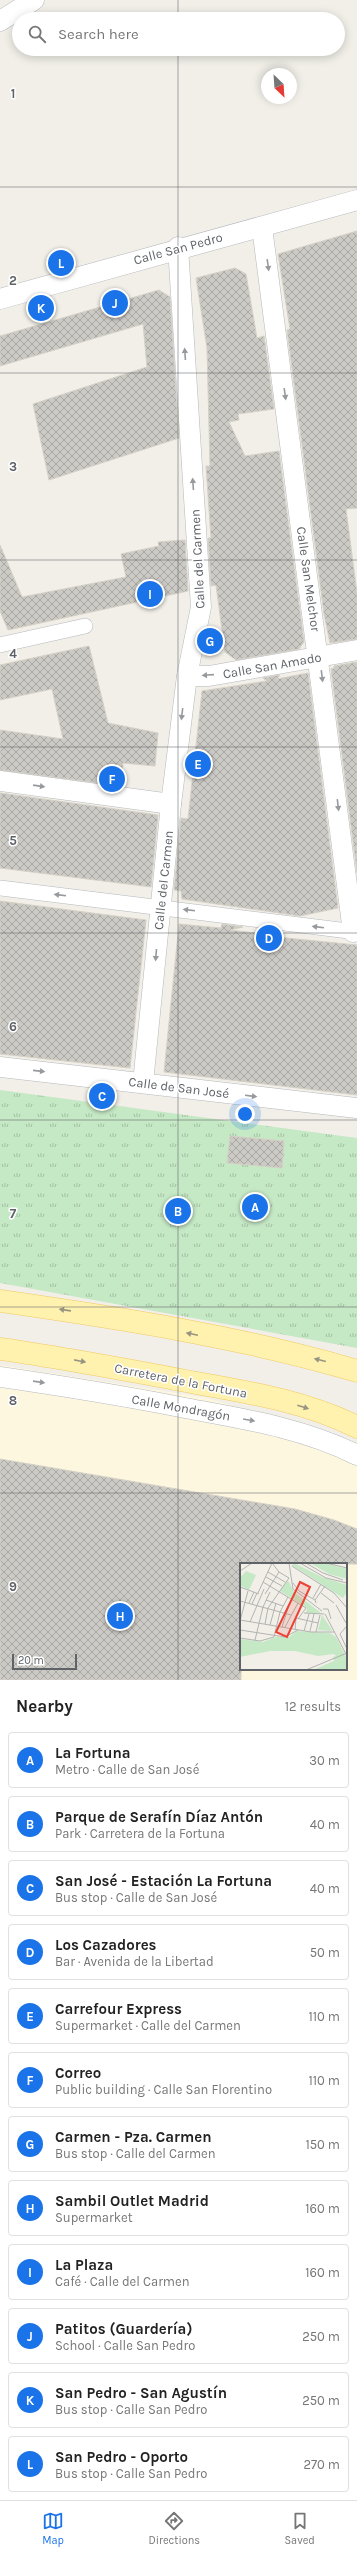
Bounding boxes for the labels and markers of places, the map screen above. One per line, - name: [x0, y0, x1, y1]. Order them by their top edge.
- pin: L: [48, 248, 74, 278]
- pin: J: [102, 288, 128, 318]
- pin: K: [28, 293, 54, 323]
- pin: I: [137, 579, 163, 609]
- pin: G: [197, 626, 223, 656]
- pin: E: [185, 749, 211, 779]
- pin: F: [99, 764, 125, 794]
- pin: D: [256, 923, 282, 953]
- pin: C: [89, 1081, 115, 1111]
- pin: A: [242, 1192, 268, 1222]
- pin: B: [165, 1196, 191, 1226]
- pin: H: [107, 1601, 133, 1631]

